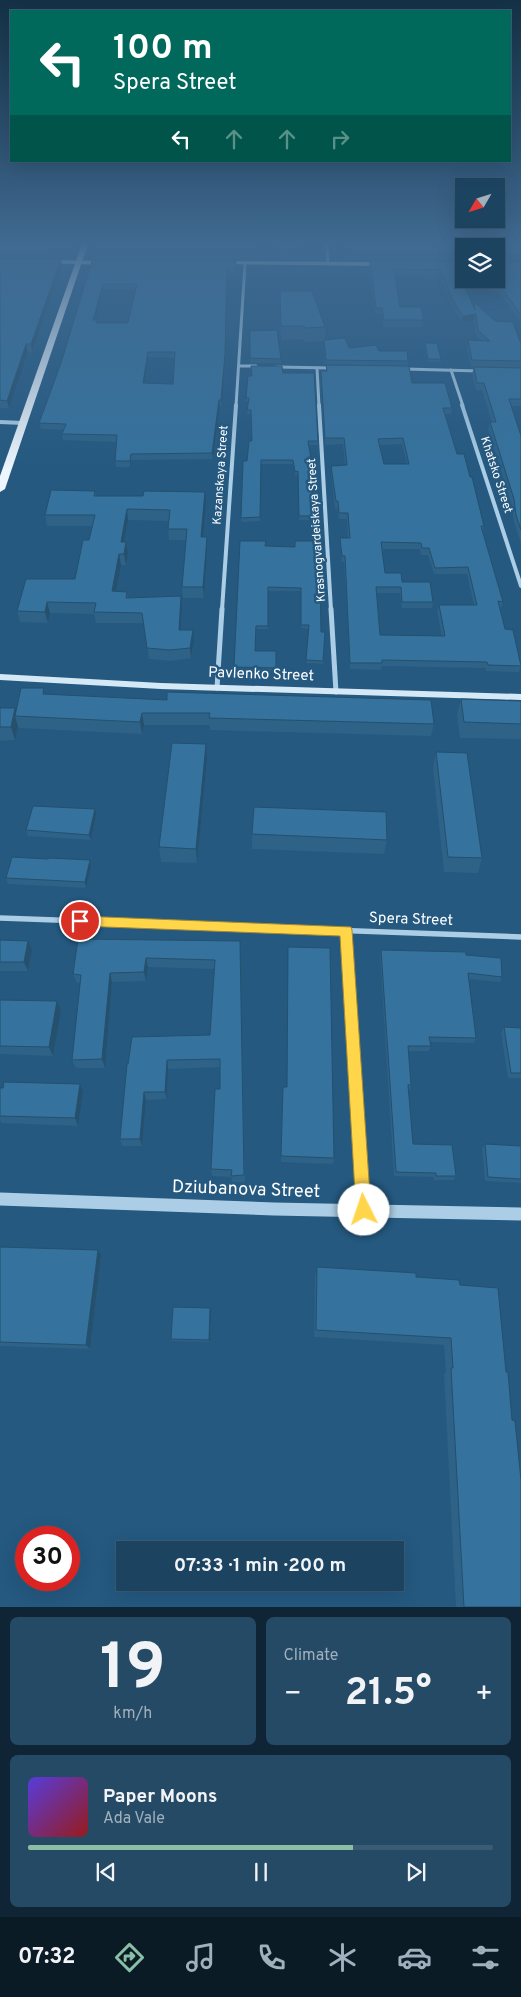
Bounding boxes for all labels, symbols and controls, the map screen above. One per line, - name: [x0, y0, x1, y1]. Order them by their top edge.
- text: 100 m: [113, 27, 213, 71]
- icon: left: [30, 30, 95, 95]
- text: Spera Street: [113, 70, 236, 97]
- icon: left: [167, 125, 195, 153]
- icon: ahead: [220, 125, 248, 153]
- icon: ahead: [273, 125, 301, 153]
- icon: right: [326, 125, 354, 153]
- north arrow: [455, 178, 505, 228]
- map controls: [455, 178, 505, 288]
- button: layers: [455, 238, 505, 288]
- street label: Kazanskaya Street: [210, 425, 232, 525]
- street label: Khatsko Street: [476, 435, 516, 515]
- street label: Krasnogvardeiskaya Street: [304, 457, 330, 603]
- street label: Pavlenko Street: [208, 664, 314, 686]
- pin: [59, 900, 101, 942]
- icon: arrive: [66, 907, 94, 935]
- street label: Spera Street: [369, 909, 453, 931]
- street label: Dziubanova Street: [171, 1176, 321, 1204]
- position arrow: [337, 1183, 389, 1235]
- speed limit sign: 30: [15, 1526, 80, 1591]
- text: 07:33 · 1 min · 200 m: [174, 1554, 346, 1578]
- text: 19: [100, 1630, 166, 1712]
- text: Climate: [284, 1646, 338, 1666]
- text: 21.5°: [345, 1670, 432, 1719]
- text: −: [284, 1677, 302, 1713]
- text: +: [475, 1677, 493, 1713]
- text: km/h: [113, 1704, 152, 1724]
- text: Paper Moons: [103, 1785, 217, 1809]
- text: Ada Vale: [103, 1809, 165, 1829]
- icon: previous: [92, 1858, 120, 1886]
- icon: pause: [247, 1858, 275, 1886]
- icon: next: [402, 1858, 430, 1886]
- icon: directions: [112, 1940, 147, 1975]
- icon: music: [183, 1940, 218, 1975]
- icon: phone: [254, 1940, 289, 1975]
- icon: climate: [325, 1940, 360, 1975]
- icon: car: [397, 1940, 432, 1975]
- icon: filters: [468, 1940, 503, 1975]
- text: 07:32: [18, 1944, 76, 1971]

